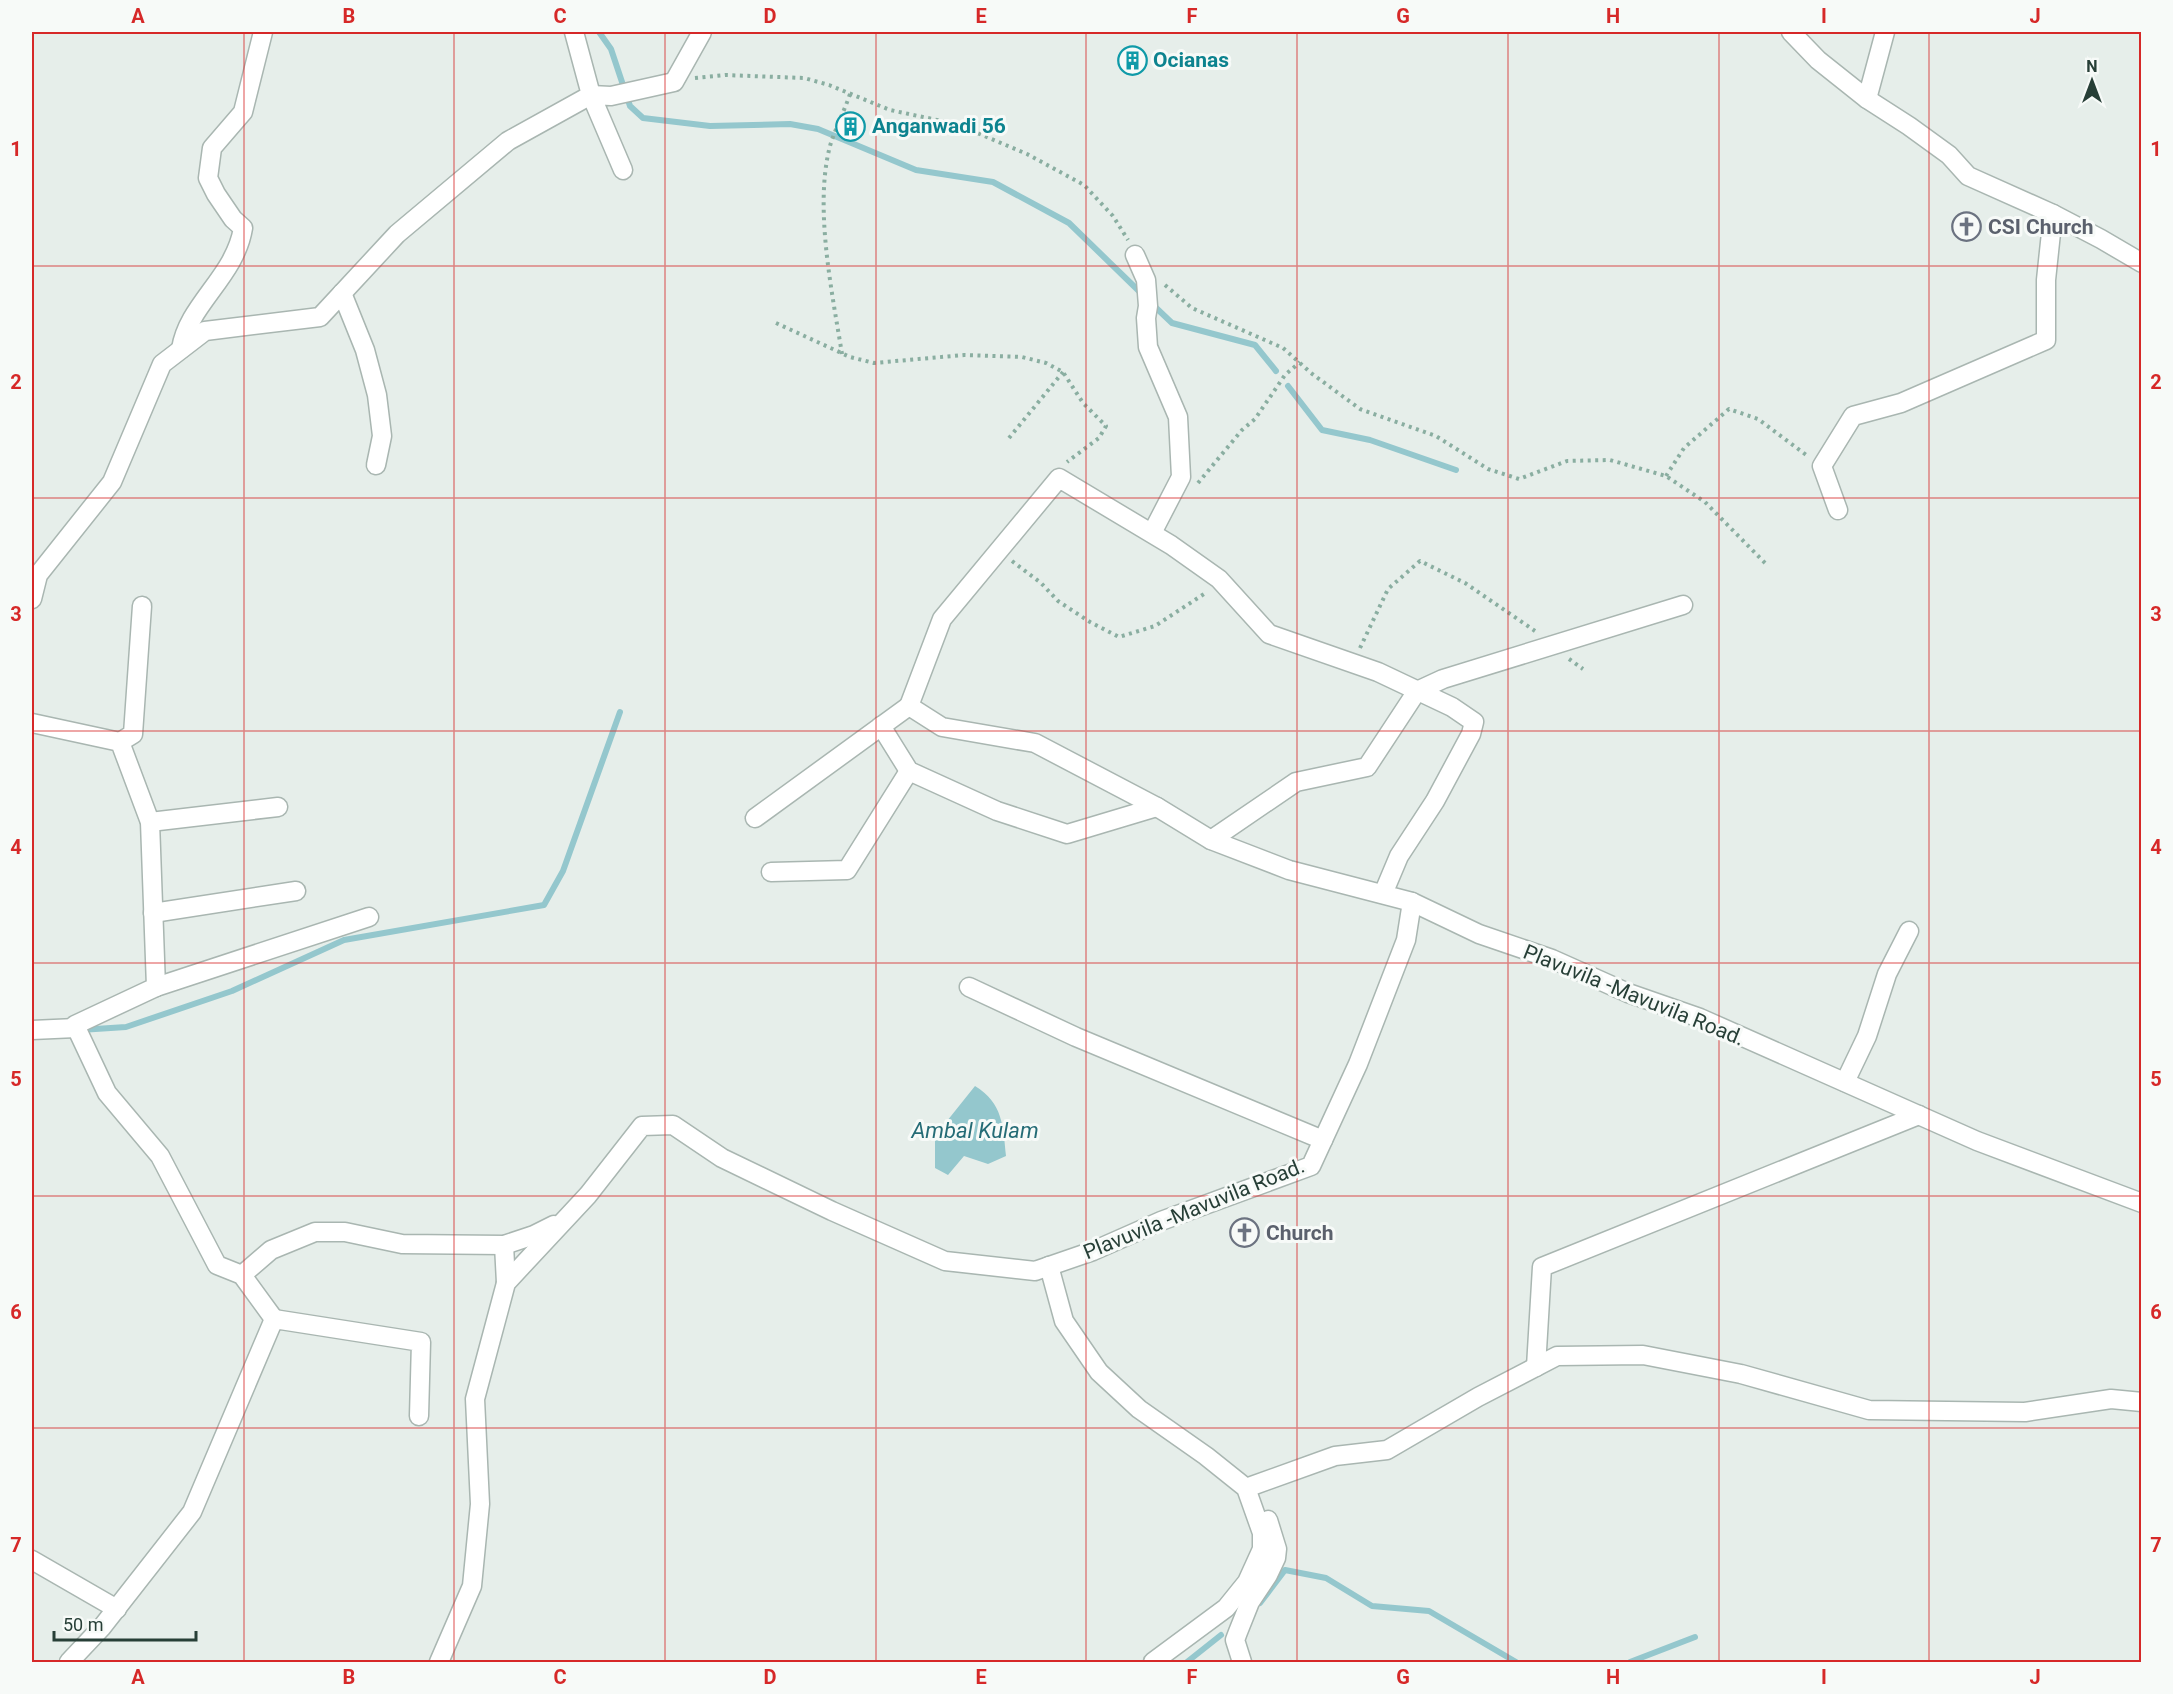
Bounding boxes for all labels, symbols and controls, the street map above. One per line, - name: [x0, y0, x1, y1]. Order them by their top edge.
- text: A: [131, 4, 145, 28]
- text: B: [343, 4, 355, 28]
- text: C: [553, 4, 567, 28]
- text: D: [764, 4, 777, 28]
- text: E: [975, 4, 987, 28]
- text: F: [1187, 4, 1198, 28]
- text: G: [1396, 4, 1410, 28]
- text: H: [1606, 4, 1620, 28]
- text: I: [1821, 4, 1827, 28]
- text: J: [2029, 4, 2041, 28]
- building icon: Ocianas: [1116, 44, 1148, 76]
- place label: Ocianas: [1153, 48, 1229, 72]
- north arrow: [2062, 51, 2122, 111]
- text: N: [2086, 57, 2098, 76]
- building icon: Anganwadi 56: [835, 110, 867, 142]
- place label: Anganwadi 56: [872, 114, 1006, 138]
- text: 1: [10, 137, 22, 161]
- text: 1: [2150, 137, 2162, 161]
- church icon: CSI Church: [1951, 211, 1983, 243]
- place label: CSI Church: [1988, 215, 2094, 239]
- text: 2: [10, 370, 22, 394]
- text: 2: [2150, 370, 2162, 394]
- text: 3: [10, 602, 22, 626]
- text: 3: [2150, 602, 2162, 626]
- text: 4: [10, 835, 22, 859]
- text: 4: [2150, 835, 2162, 859]
- street label: Plavuvila -Mavuvila Road.: [1520, 940, 1748, 1050]
- text: 5: [10, 1067, 22, 1091]
- text: 5: [2150, 1067, 2162, 1091]
- water label: Ambal Kulam: [910, 1118, 1039, 1143]
- street label: Plavuvila -Mavuvila Road.: [1080, 1154, 1308, 1264]
- church icon: Church: [1229, 1217, 1261, 1249]
- place label: Church: [1266, 1221, 1333, 1245]
- text: 6: [10, 1300, 22, 1324]
- text: 6: [2150, 1300, 2162, 1324]
- text: 7: [10, 1533, 22, 1557]
- text: 7: [2150, 1533, 2162, 1557]
- scale bar: [54, 1604, 196, 1642]
- text: 50 m: [63, 1614, 103, 1635]
- text: A: [131, 1665, 145, 1689]
- text: B: [343, 1665, 355, 1689]
- text: C: [553, 1665, 567, 1689]
- text: D: [764, 1665, 777, 1689]
- text: E: [975, 1665, 987, 1689]
- text: F: [1187, 1665, 1198, 1689]
- text: G: [1396, 1665, 1410, 1689]
- text: H: [1606, 1665, 1620, 1689]
- text: I: [1821, 1665, 1827, 1689]
- text: J: [2029, 1665, 2041, 1689]

